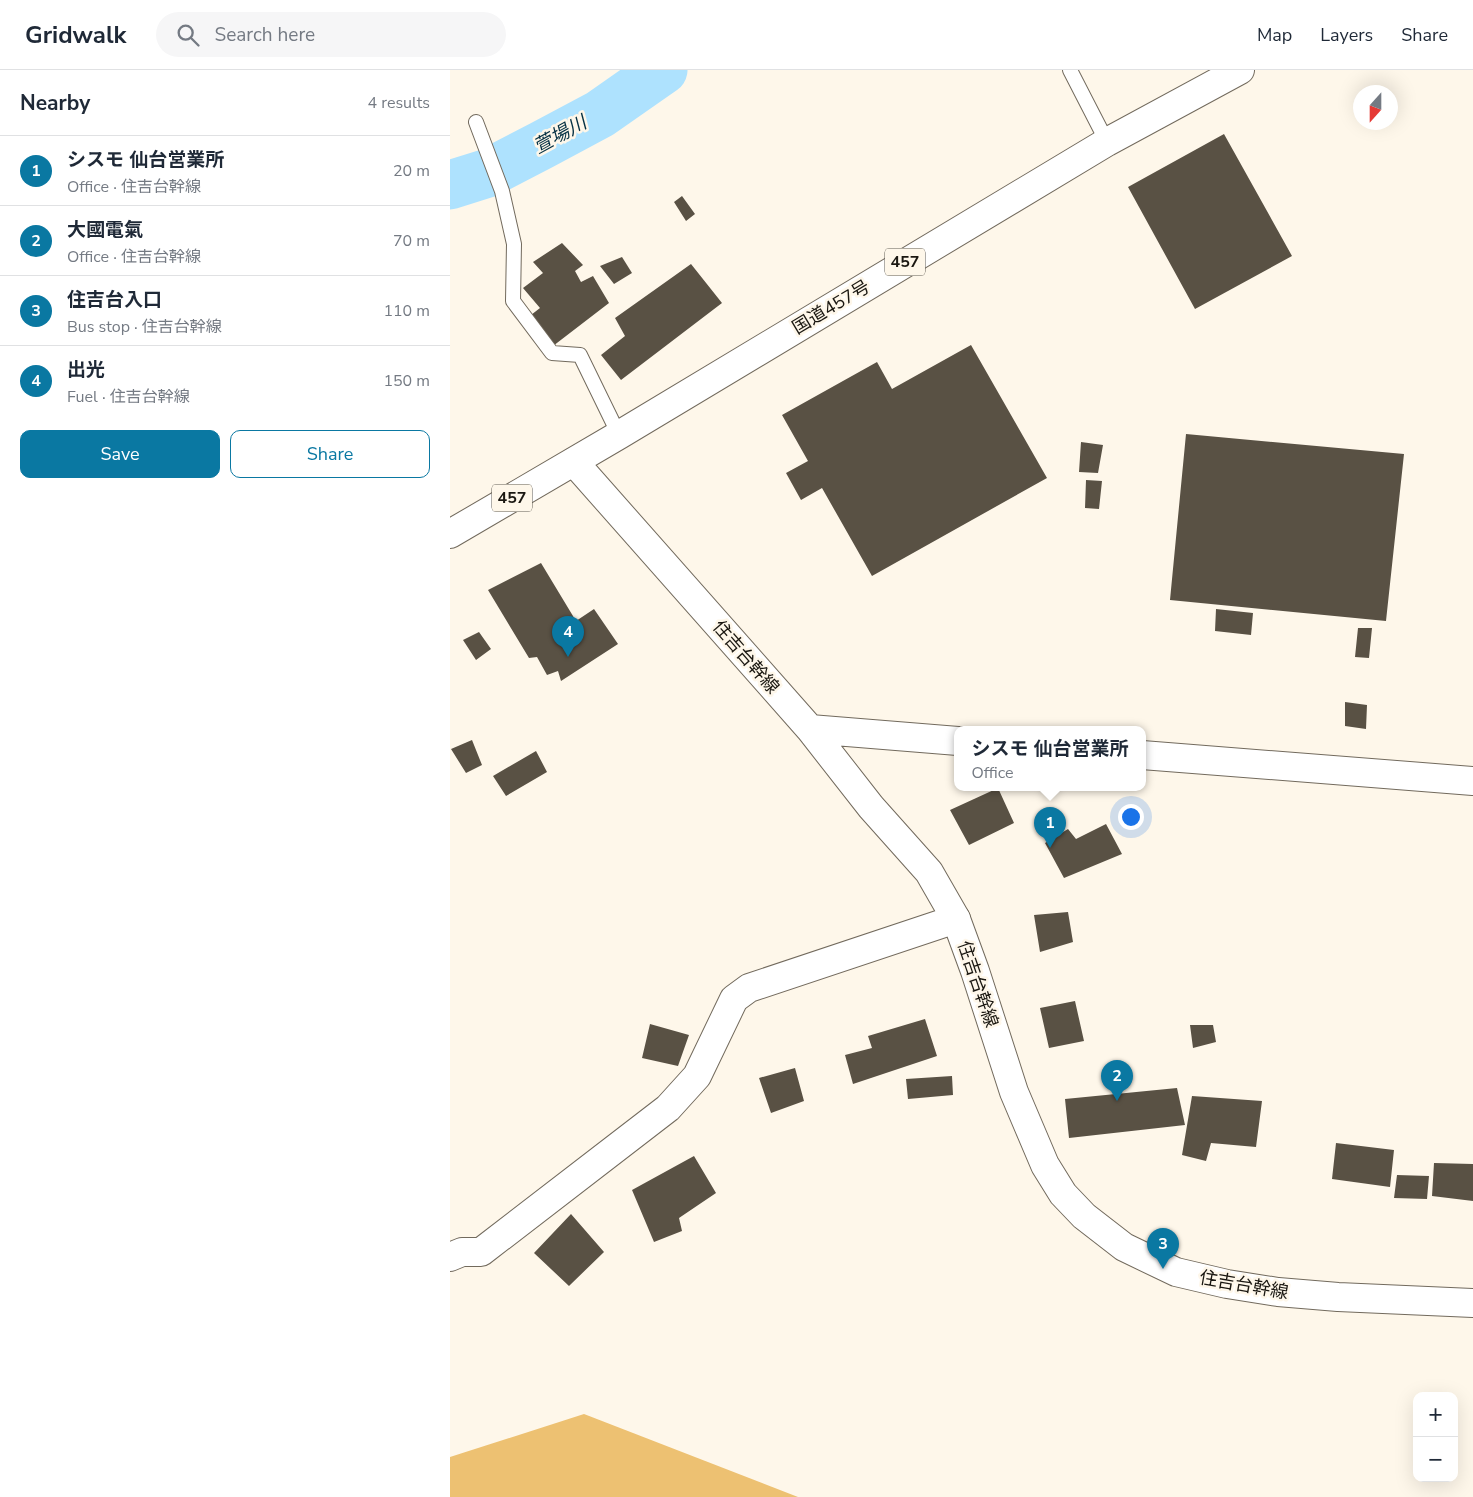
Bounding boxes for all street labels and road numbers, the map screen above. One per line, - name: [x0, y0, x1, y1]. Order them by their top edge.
- road number: 457: [885, 248, 925, 276]
- street label: 国道457号: [788, 274, 874, 340]
- road number: 457: [492, 484, 532, 512]
- street label: 住吉台幹線: [707, 615, 785, 699]
- street label: 住吉台幹線: [952, 938, 1004, 1030]
- street label: 住吉台幹線: [1198, 1265, 1290, 1305]

